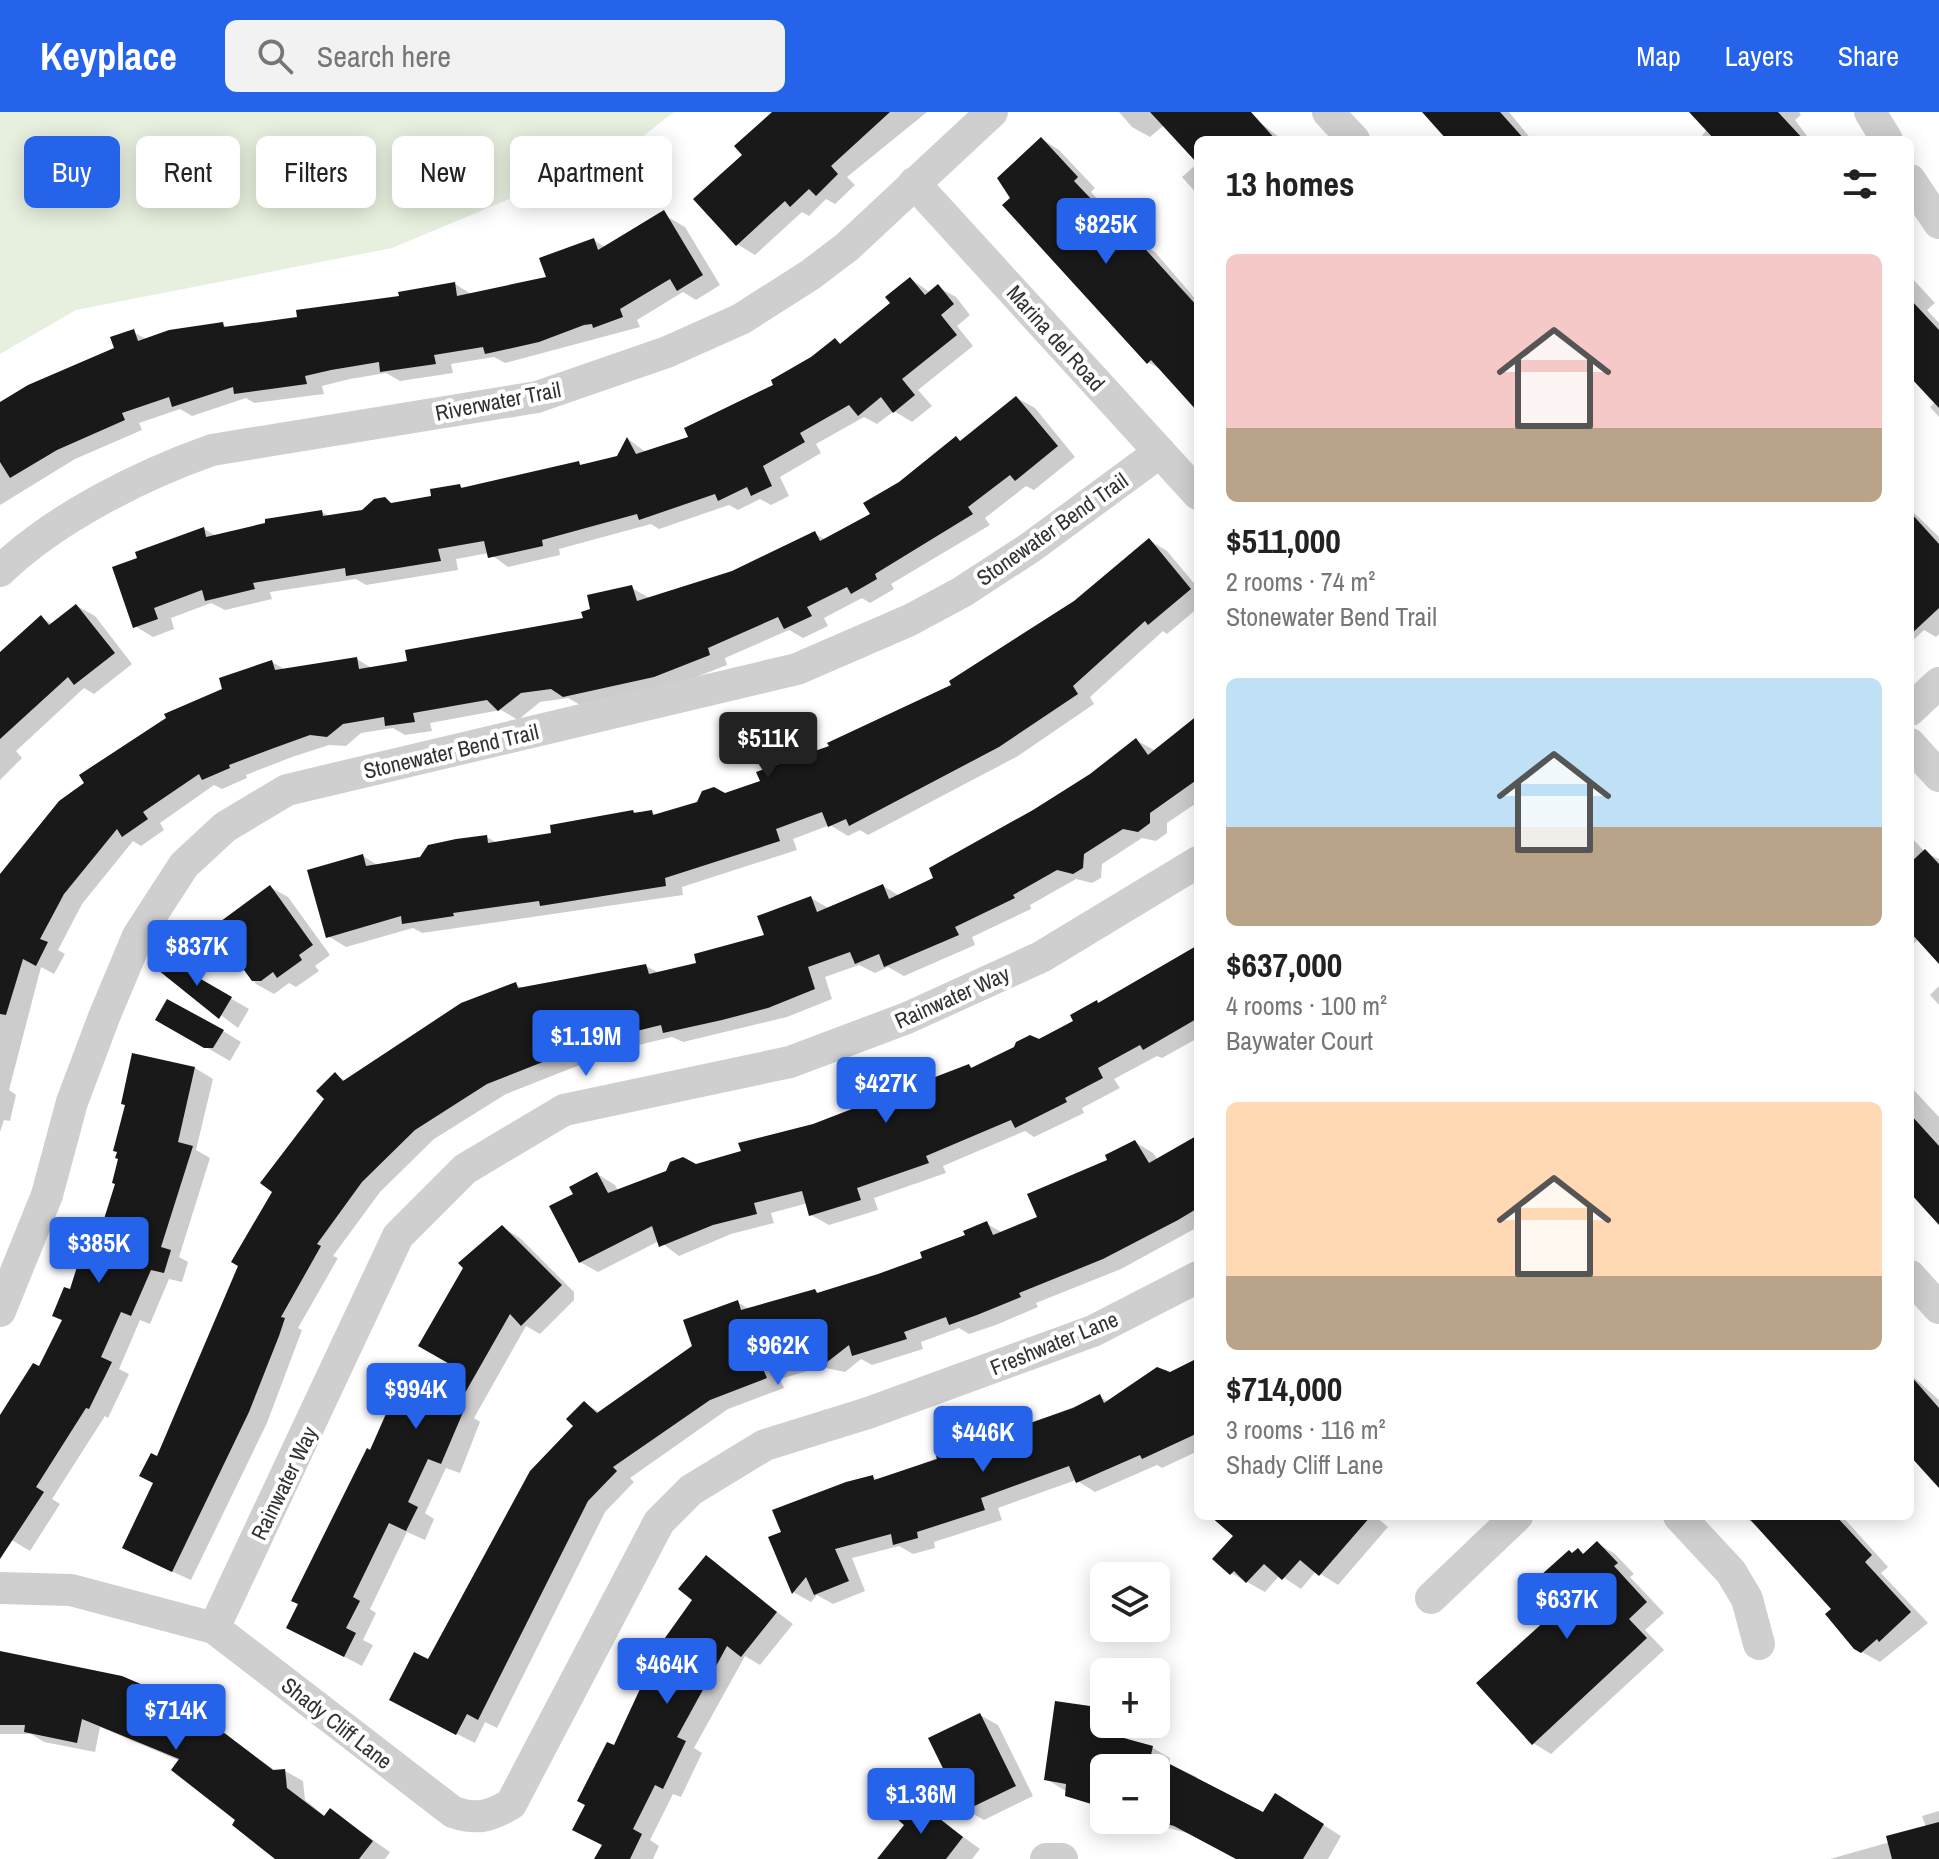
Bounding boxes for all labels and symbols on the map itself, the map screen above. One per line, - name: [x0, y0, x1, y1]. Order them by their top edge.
- pin: $825K: [1050, 198, 1162, 266]
- street label: Marina del Road: [1000, 278, 1112, 398]
- street label: Riverwater Trail: [433, 374, 563, 428]
- street label: Stonewater Bend Trail: [970, 466, 1134, 592]
- pin: $511K: [712, 712, 824, 780]
- street label: Stonewater Bend Trail: [361, 716, 541, 786]
- pin: $837K: [141, 920, 253, 988]
- street label: Rainwater Way: [890, 958, 1014, 1036]
- pin: $1.19M: [521, 1010, 651, 1078]
- pin: $427K: [830, 1057, 942, 1125]
- pin: $385K: [43, 1217, 155, 1285]
- street label: Freshwater Lane: [986, 1304, 1122, 1382]
- pin: $962K: [722, 1319, 834, 1387]
- pin: $994K: [360, 1363, 472, 1431]
- pin: $446K: [927, 1406, 1039, 1474]
- street label: Rainwater Way: [244, 1421, 324, 1545]
- pin: $637K: [1511, 1573, 1623, 1641]
- pin: $464K: [611, 1638, 723, 1706]
- street label: Shady Cliff Lane: [275, 1670, 399, 1776]
- pin: $714K: [120, 1684, 232, 1752]
- pin: $1.36M: [856, 1768, 986, 1836]

